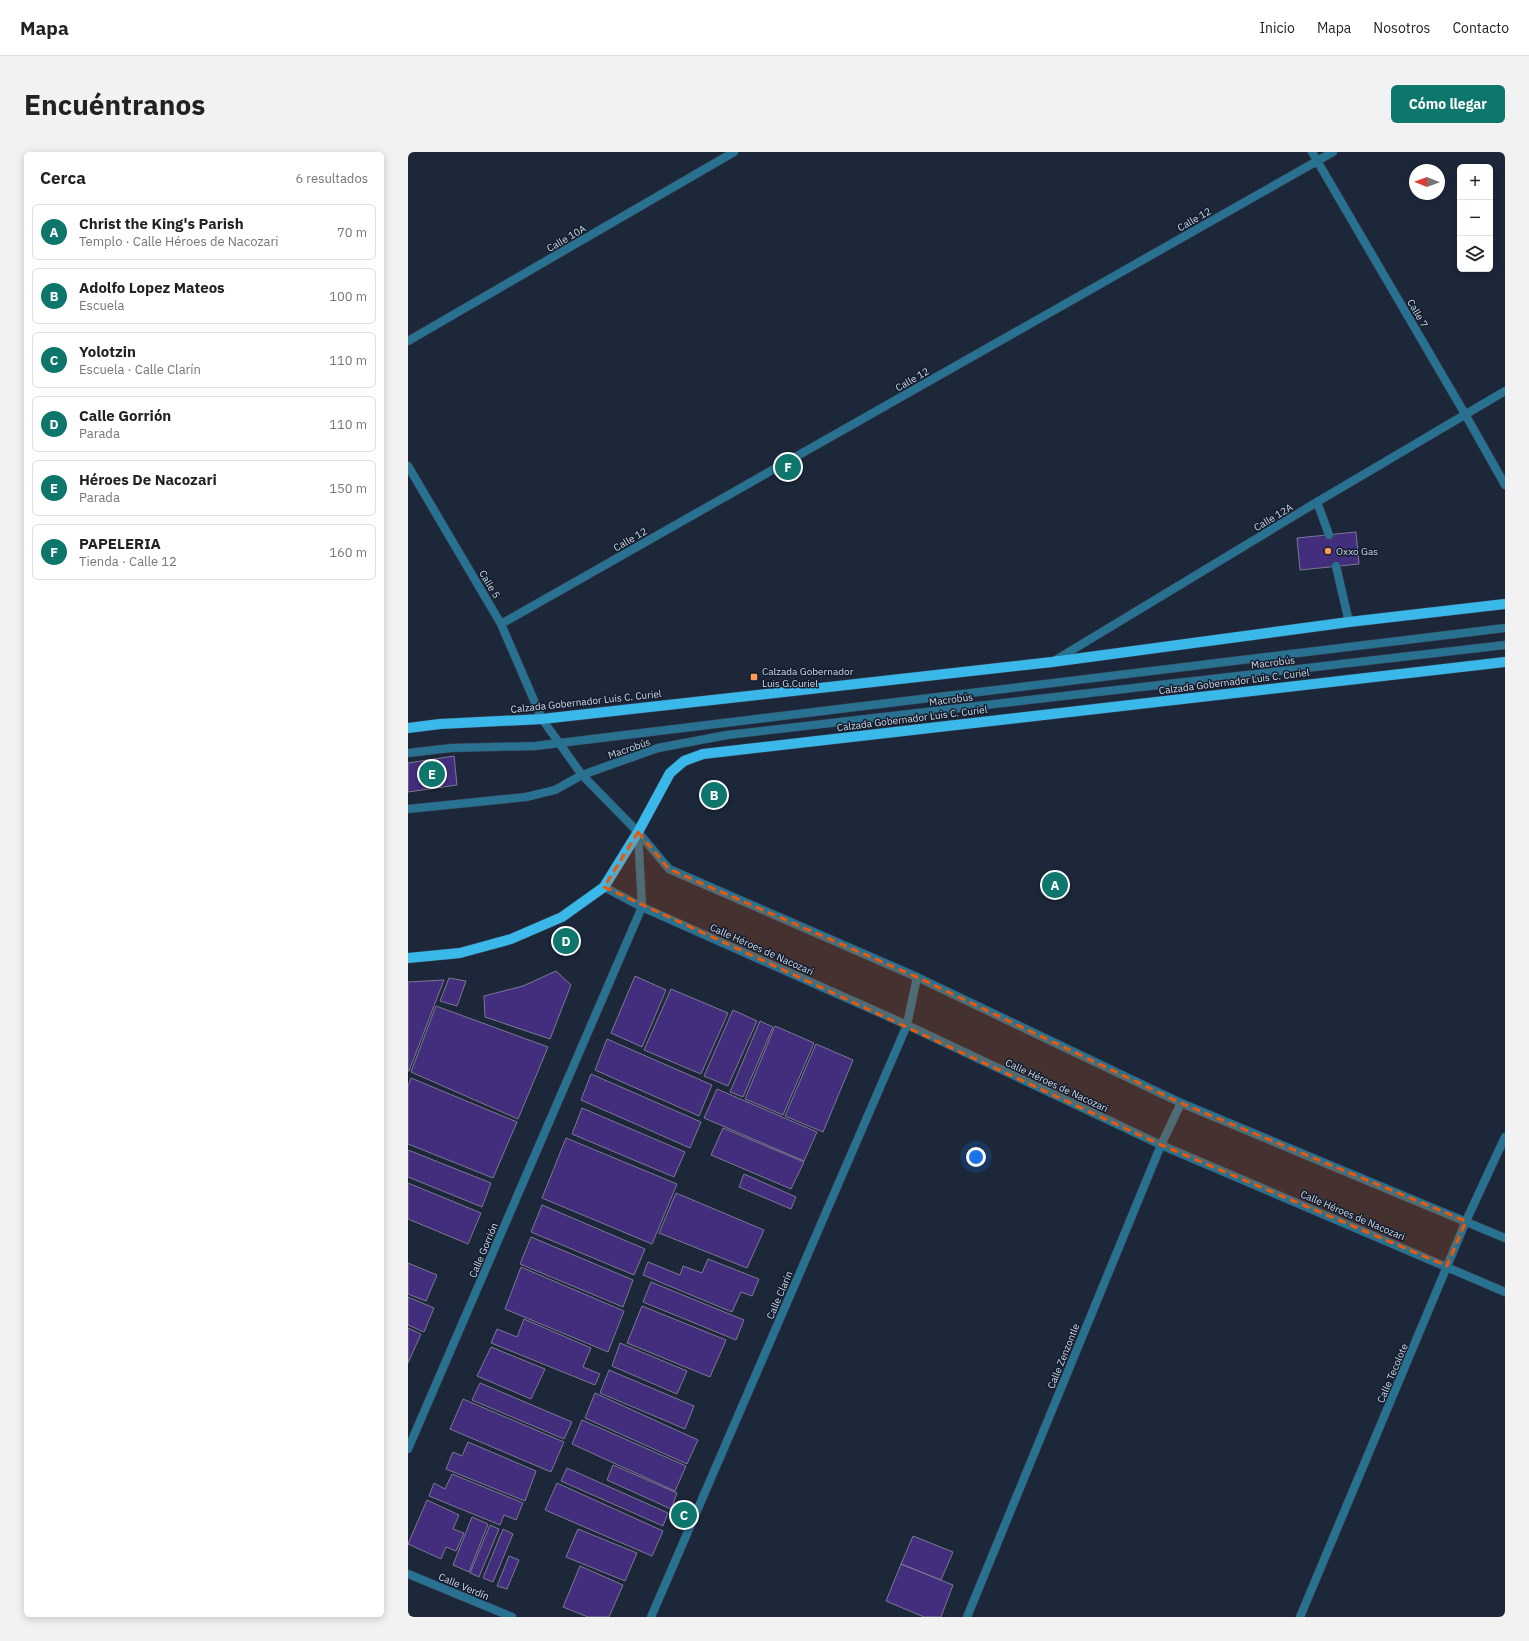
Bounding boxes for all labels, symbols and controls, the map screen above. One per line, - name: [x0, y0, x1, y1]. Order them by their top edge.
- text: Mapa: [20, 16, 69, 40]
- text: Inicio: [1259, 19, 1295, 37]
- text: Mapa: [1317, 19, 1351, 37]
- text: Nosotros: [1373, 19, 1430, 37]
- text: Contacto: [1452, 19, 1509, 37]
- button: Cómo llegar: [1391, 85, 1505, 123]
- text: Encuéntranos: [24, 86, 205, 123]
- north arrow: [1409, 164, 1445, 200]
- map controls: [1457, 164, 1493, 272]
- button: +: [1457, 164, 1493, 200]
- text: Cerca: [40, 167, 86, 189]
- text: 6 resultados: [295, 170, 368, 187]
- button: −: [1457, 200, 1493, 236]
- street label: Calle 12: [1175, 205, 1213, 234]
- text: Christ the King's Parish: [79, 214, 244, 233]
- street label: Calle 10A: [544, 222, 589, 255]
- text: A: [50, 224, 58, 241]
- text: 70 m: [337, 224, 367, 241]
- text: Templo · Calle Héroes de Nacozari: [79, 233, 278, 250]
- button: layers: [1457, 236, 1493, 272]
- text: Adolfo Lopez Mateos: [79, 278, 225, 297]
- text: B: [50, 288, 58, 305]
- text: 100 m: [329, 288, 367, 305]
- text: Escuela: [79, 297, 124, 314]
- street label: Calle 7: [1404, 297, 1431, 330]
- text: Yolotzin: [79, 342, 136, 361]
- text: C: [50, 352, 58, 369]
- text: 110 m: [329, 352, 367, 369]
- text: Escuela · Calle Clarín: [79, 361, 201, 378]
- street label: Calle 12: [893, 365, 931, 394]
- text: Calle Gorrión: [79, 406, 171, 425]
- text: D: [49, 416, 59, 433]
- text: 110 m: [329, 416, 367, 433]
- text: Parada: [79, 425, 120, 442]
- pin: F: [775, 452, 801, 482]
- text: Héroes De Nacozari: [79, 470, 217, 489]
- text: E: [50, 480, 58, 497]
- text: 150 m: [329, 480, 367, 497]
- text: Parada: [79, 489, 120, 506]
- street label: Calle 12A: [1251, 500, 1296, 534]
- street label: Calle 12: [611, 525, 649, 554]
- text: PAPELERIA: [79, 534, 161, 553]
- text: F: [50, 544, 58, 561]
- text: 160 m: [329, 544, 367, 561]
- place label: Oxxo Gas: [1336, 545, 1378, 558]
- marker: Oxxo Gas: [1323, 546, 1333, 556]
- text: Tienda · Calle 12: [79, 553, 177, 570]
- street label: Calle 5: [476, 568, 503, 601]
- street label: Macrobús: [1250, 653, 1296, 672]
- place label: Calzada Gobernador Luis G.Curiel: [762, 665, 854, 690]
- street label: Calzada Gobernador Luis C. Curiel: [1158, 666, 1310, 697]
- marker: Calzada Gobernador Luis G.Curiel: [749, 672, 759, 682]
- street label: Calzada Gobernador Luis C. Curiel: [510, 687, 662, 716]
- street label: Macrobús: [928, 690, 974, 709]
- street label: Calzada Gobernador Luis C. Curiel: [836, 703, 988, 734]
- street label: Macrobús: [606, 735, 652, 762]
- pin: E: [419, 759, 445, 789]
- pin: B: [701, 780, 727, 810]
- pin: A: [1042, 870, 1068, 900]
- street label: Calle Héroes de Nacozari: [708, 921, 816, 978]
- pin: D: [553, 926, 579, 956]
- street label: Calle Héroes de Nacozari: [1003, 1056, 1110, 1115]
- your location: [966, 1147, 986, 1167]
- street label: Calle Héroes de Nacozari: [1299, 1188, 1407, 1243]
- street label: Calle Gorrión: [466, 1221, 501, 1280]
- street label: Calle Clarín: [764, 1269, 795, 1321]
- street label: Calle Zenzontle: [1044, 1321, 1083, 1391]
- street label: Calle Tecolote: [1374, 1341, 1411, 1405]
- pin: C: [671, 1500, 697, 1530]
- street label: Calle Verdín: [437, 1570, 491, 1603]

